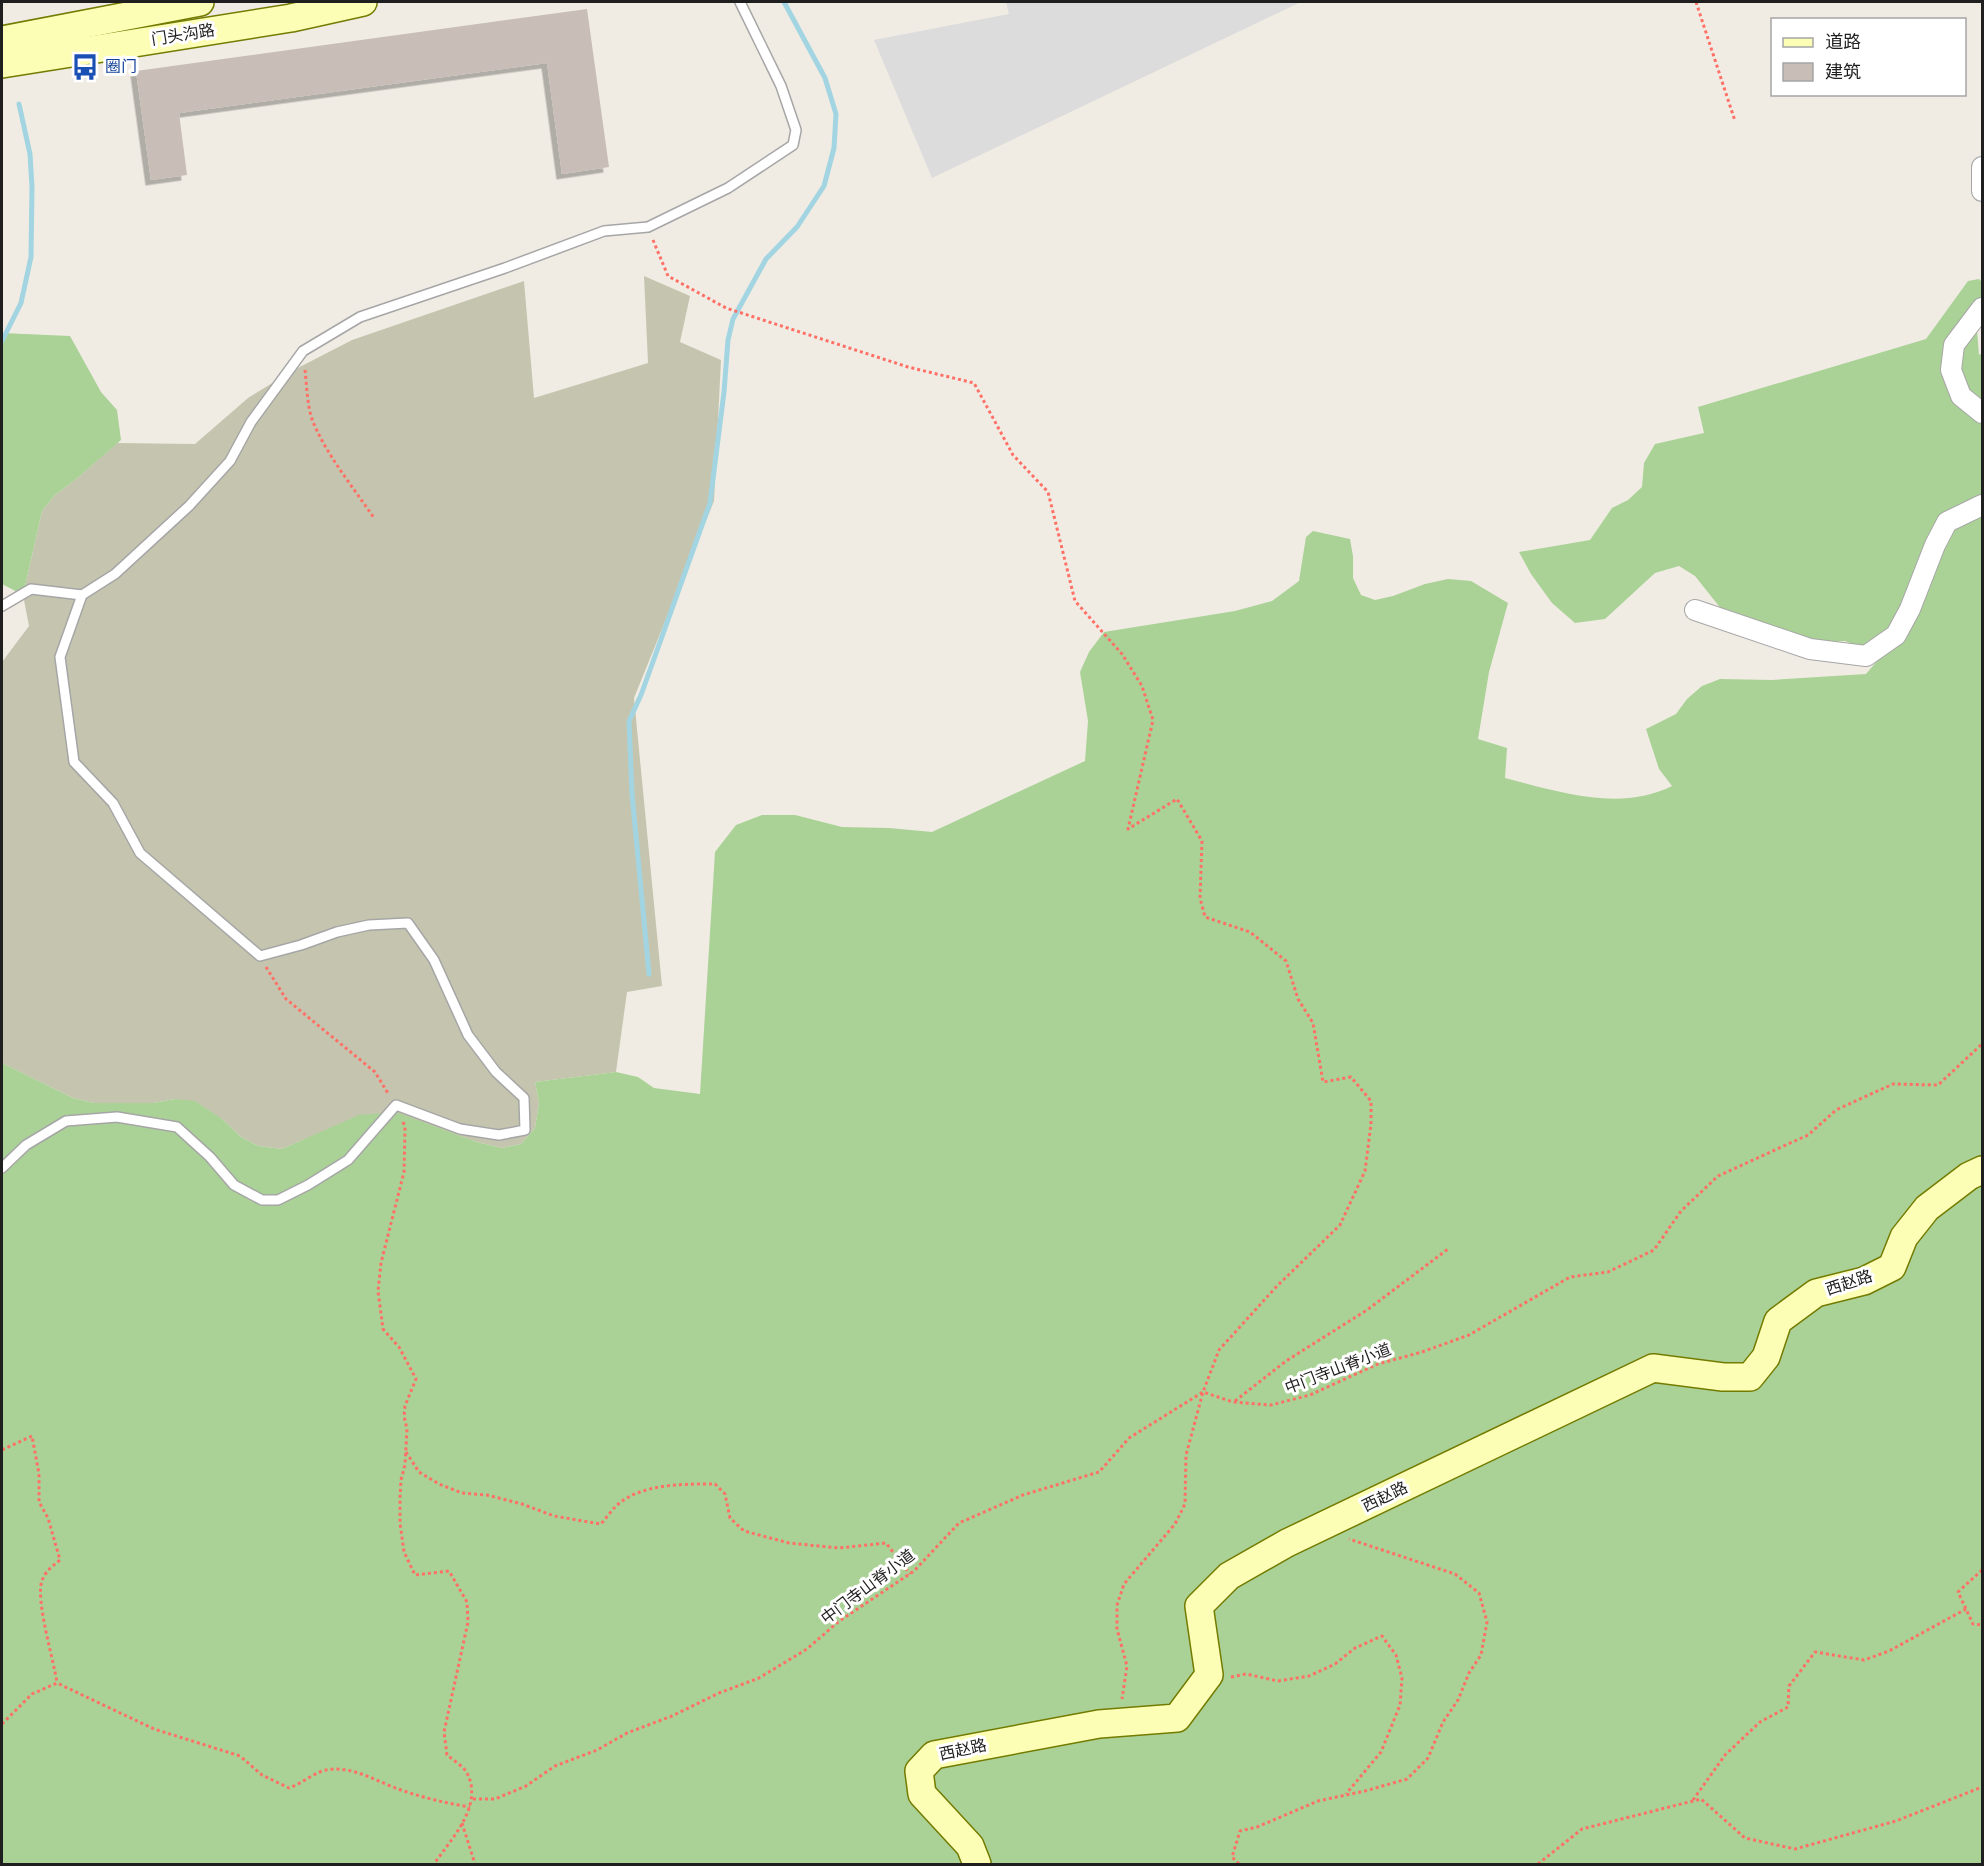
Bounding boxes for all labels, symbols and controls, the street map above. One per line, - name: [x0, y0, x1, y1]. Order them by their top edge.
- legend: [1771, 18, 1966, 96]
- street label: 门头沟路: [150, 20, 216, 50]
- text: 道路: [1825, 31, 1861, 53]
- bus stop icon: 圈门: [70, 52, 100, 82]
- place label: 圈门: [105, 57, 137, 77]
- text: 建筑: [1825, 61, 1861, 83]
- street label: 西赵路: [1823, 1266, 1875, 1300]
- street label: 中门寺山脊小道: [1282, 1340, 1394, 1398]
- street label: 西赵路: [1359, 1477, 1411, 1517]
- street label: 中门寺山脊小道: [817, 1545, 919, 1629]
- street label: 西赵路: [937, 1735, 989, 1765]

